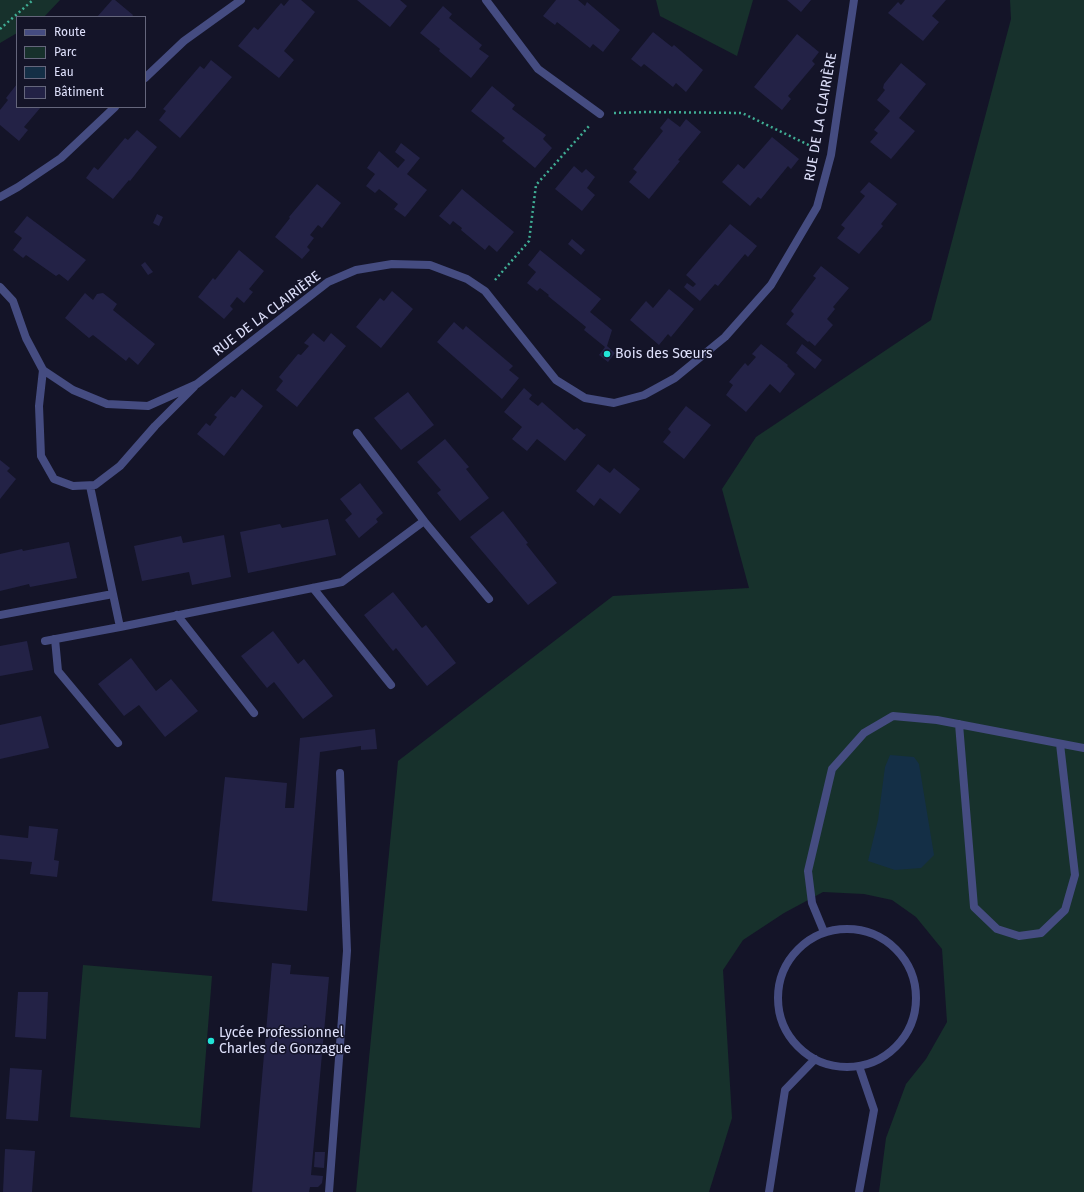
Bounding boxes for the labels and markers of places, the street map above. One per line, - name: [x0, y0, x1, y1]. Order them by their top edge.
- place label: Bois des Sœurs: [615, 346, 712, 362]
- marker: Bois des Sœurs: [602, 349, 612, 359]
- place label: Lycée Professionnel Charles de Gonzague: [219, 1025, 351, 1058]
- marker: Lycée Professionnel Charles de Gonzague: [206, 1036, 216, 1046]

